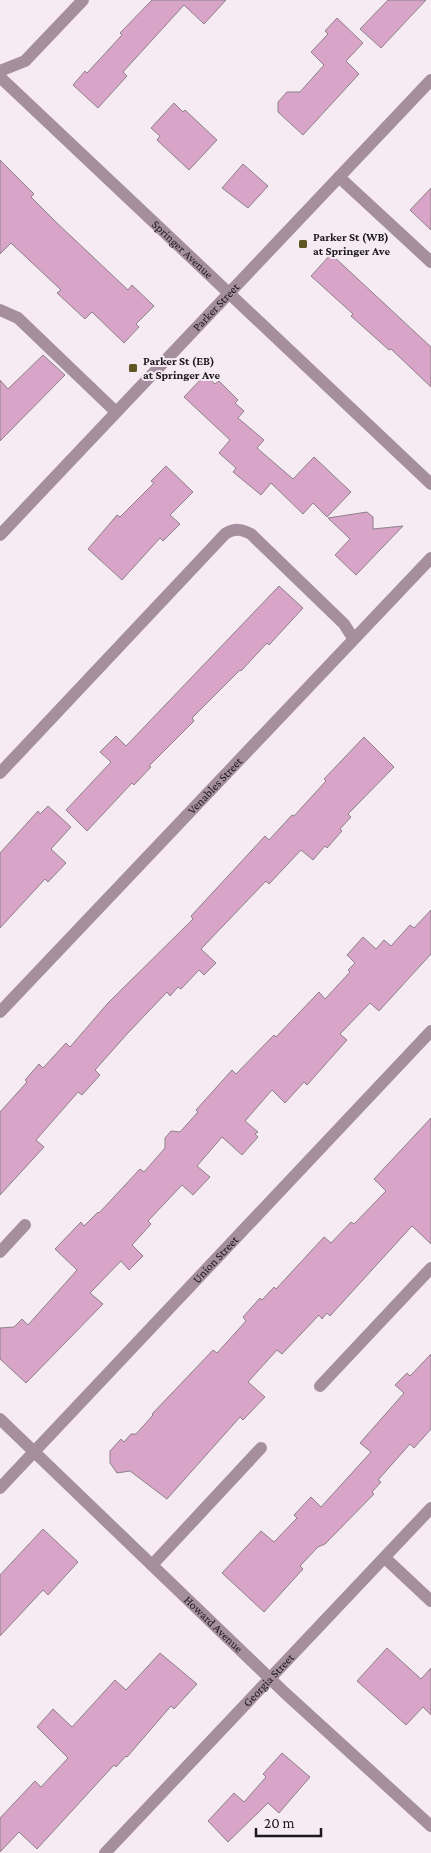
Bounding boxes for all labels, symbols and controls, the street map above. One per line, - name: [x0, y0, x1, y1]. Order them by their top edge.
- street label: Springer Avenue: [149, 217, 216, 281]
- place label: Parker St (WB) at Springer Ave: [313, 230, 390, 258]
- marker: Parker St (WB) at Springer Ave: [297, 238, 309, 250]
- street label: Parker Street: [190, 279, 243, 334]
- place label: Parker St (EB) at Springer Ave: [143, 354, 220, 382]
- marker: Parker St (EB) at Springer Ave: [127, 362, 139, 374]
- street label: Venables Street: [184, 754, 246, 817]
- street label: Union Street: [190, 1232, 242, 1286]
- street label: Howard Avenue: [181, 1593, 246, 1656]
- street label: Georgia Street: [240, 1650, 298, 1709]
- scale bar: [256, 1806, 321, 1838]
- text: 20 m: [264, 1815, 295, 1831]

